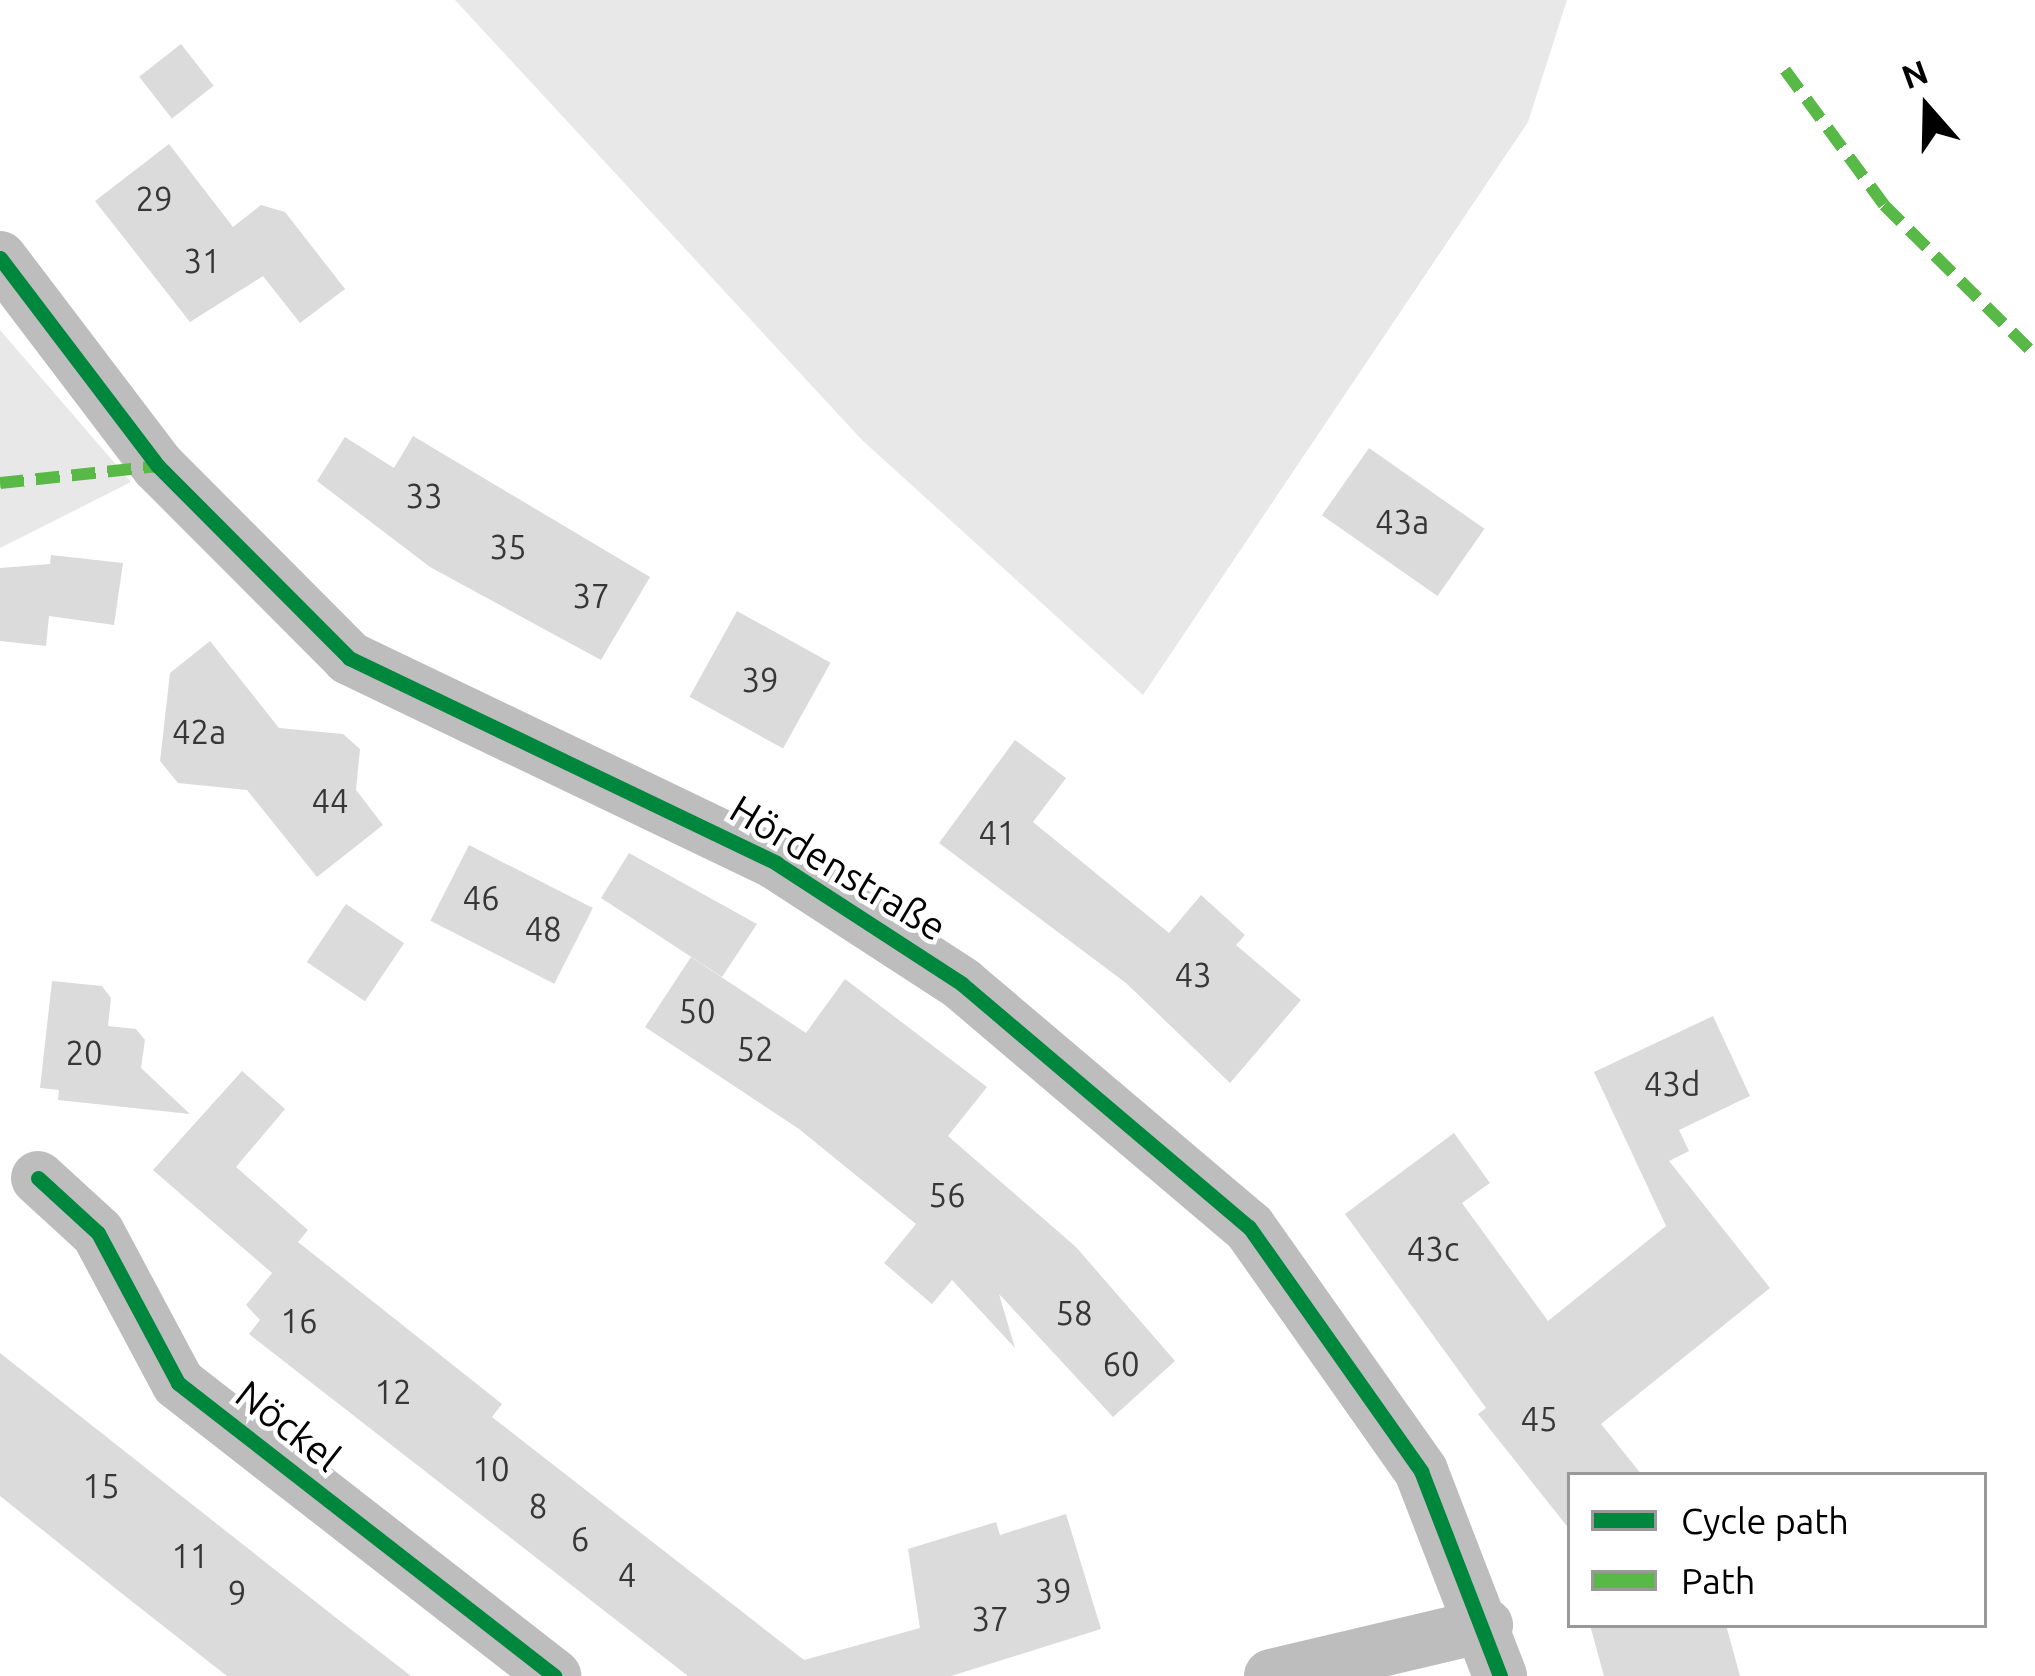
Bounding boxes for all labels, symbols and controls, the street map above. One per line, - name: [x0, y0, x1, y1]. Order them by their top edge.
- north arrow: [1867, 48, 1987, 168]
- text: N: [1897, 52, 1932, 95]
- house number: 29: [135, 179, 173, 219]
- house number: 31: [183, 241, 221, 281]
- house number: 33: [405, 476, 443, 516]
- house number: 43a: [1375, 502, 1429, 542]
- house number: 35: [489, 527, 527, 567]
- house number: 37: [572, 576, 610, 616]
- house number: 39: [741, 660, 779, 700]
- house number: 42a: [172, 712, 226, 752]
- house number: 44: [311, 781, 349, 821]
- street label: Hördenstraße: [722, 785, 954, 951]
- house number: 41: [978, 813, 1016, 853]
- house number: 46: [462, 878, 500, 918]
- house number: 48: [524, 909, 562, 949]
- house number: 43: [1174, 955, 1212, 995]
- house number: 50: [678, 991, 716, 1031]
- house number: 52: [736, 1029, 774, 1069]
- house number: 20: [65, 1033, 103, 1073]
- house number: 43d: [1644, 1064, 1700, 1104]
- house number: 56: [928, 1175, 966, 1215]
- house number: 43c: [1407, 1229, 1459, 1269]
- house number: 58: [1055, 1293, 1093, 1333]
- house number: 16: [280, 1301, 318, 1341]
- house number: 60: [1102, 1344, 1140, 1384]
- street label: Nöckel: [226, 1371, 350, 1481]
- house number: 12: [374, 1372, 412, 1412]
- house number: 45: [1520, 1399, 1558, 1439]
- house number: 10: [472, 1449, 510, 1489]
- house number: 15: [82, 1466, 120, 1506]
- legend: [1567, 1472, 1987, 1628]
- house number: 8: [529, 1486, 547, 1526]
- text: Cycle path: [1681, 1500, 1849, 1541]
- house number: 6: [571, 1519, 589, 1559]
- house number: 11: [171, 1536, 209, 1576]
- house number: 4: [618, 1555, 636, 1595]
- text: Path: [1681, 1560, 1755, 1601]
- house number: 39: [1034, 1571, 1072, 1611]
- house number: 9: [228, 1573, 246, 1613]
- house number: 37: [971, 1599, 1009, 1639]

